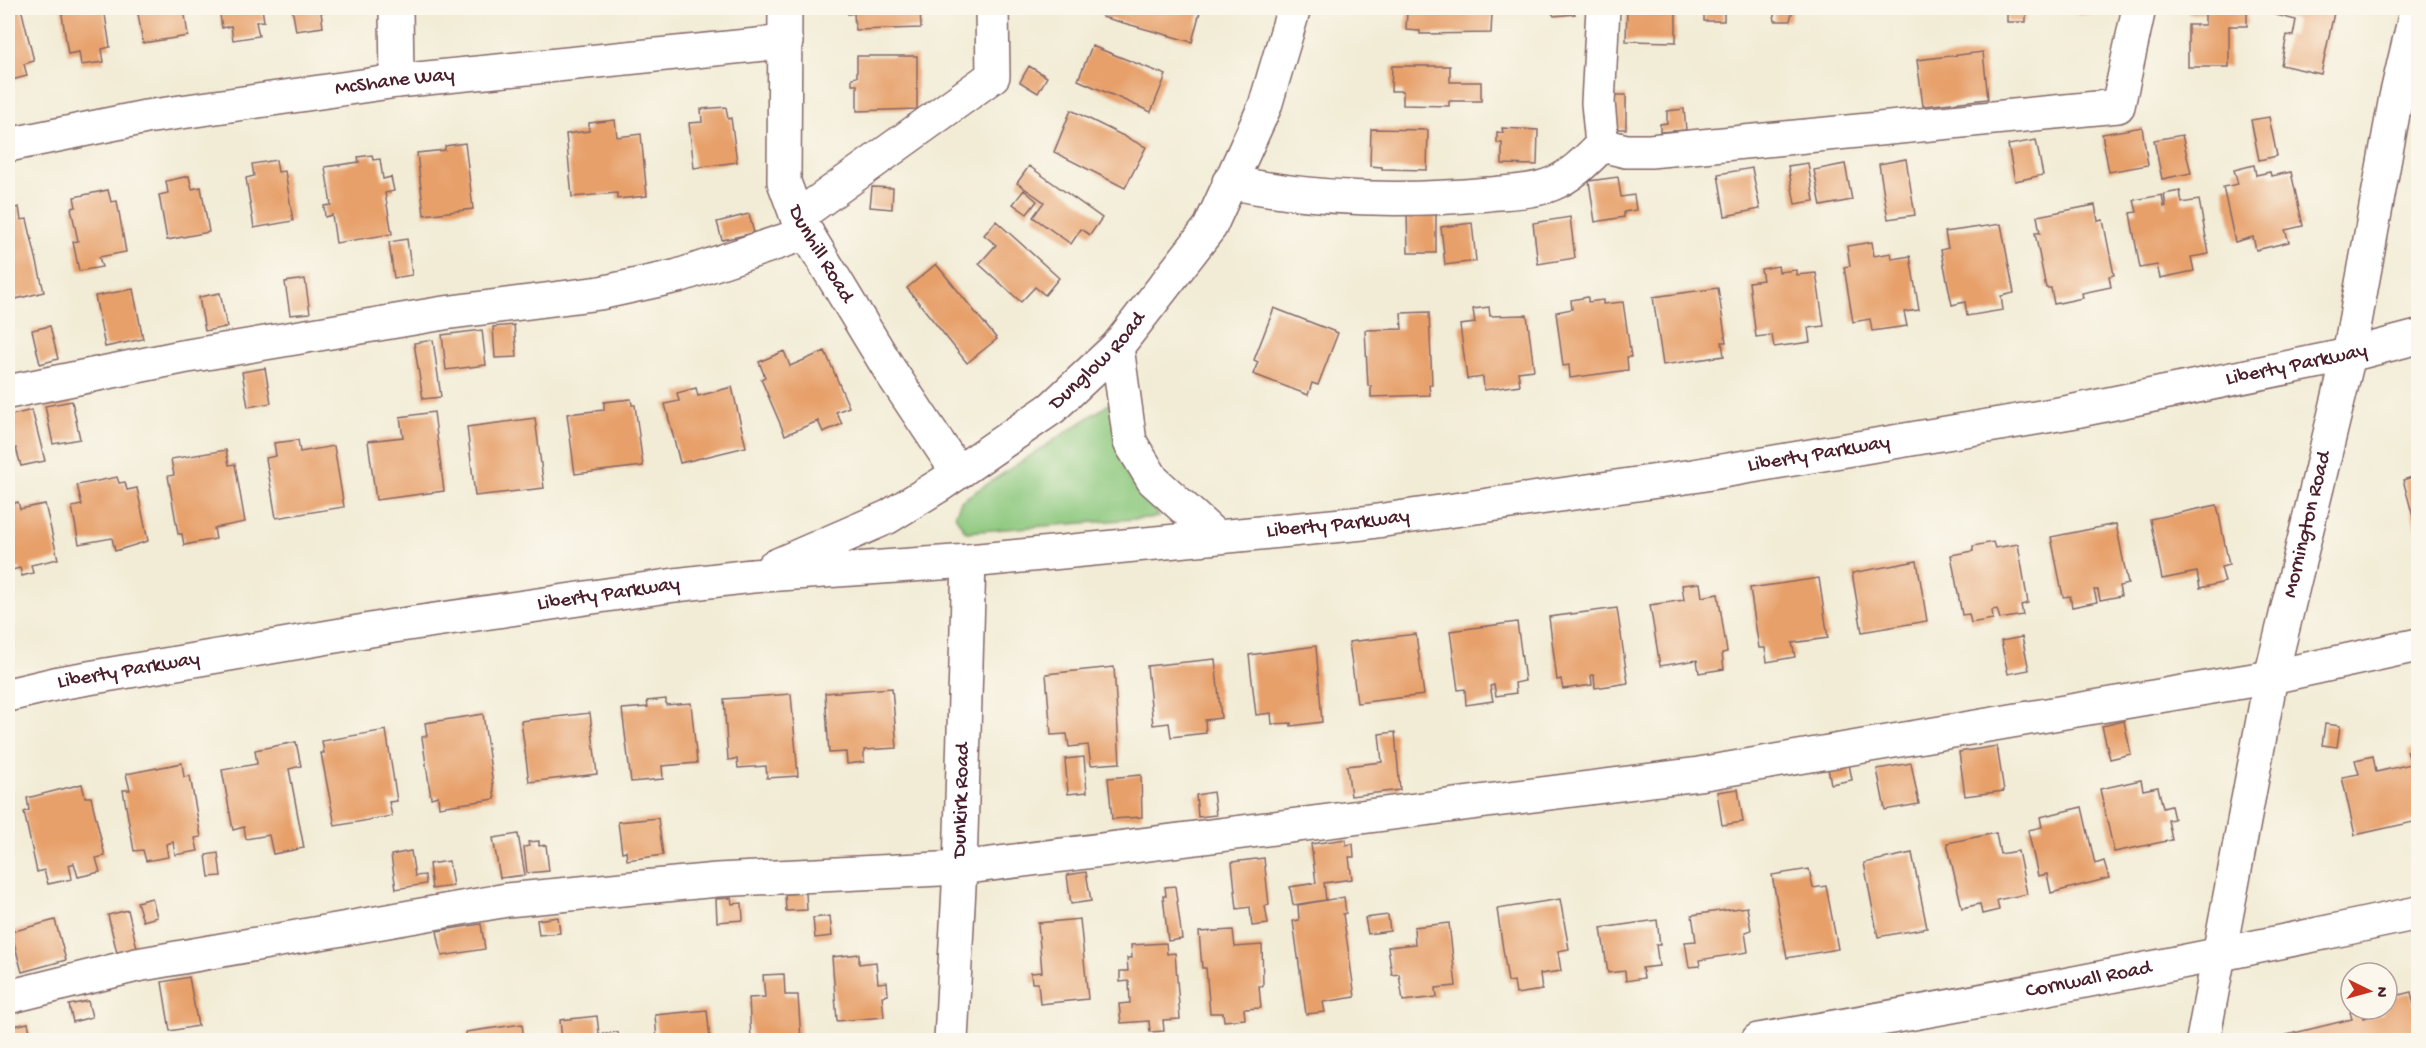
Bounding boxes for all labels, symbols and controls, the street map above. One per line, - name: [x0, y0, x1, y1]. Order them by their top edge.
- street label: McShane Way: [333, 63, 456, 102]
- street label: Dunhill Road: [781, 200, 860, 309]
- street label: Dunglow Road: [1043, 306, 1153, 417]
- street label: Liberty Parkway: [2224, 338, 2370, 392]
- street label: Liberty Parkway: [1746, 430, 1892, 479]
- street label: Mornington Road: [2278, 447, 2338, 600]
- street label: Liberty Parkway: [1265, 504, 1411, 545]
- street label: Liberty Parkway: [536, 572, 682, 617]
- street label: Liberty Parkway: [56, 647, 202, 696]
- street label: Dunkirk Road: [948, 741, 976, 860]
- street label: Cornwall Road: [2024, 955, 2155, 1005]
- north arrow: [2339, 961, 2399, 1021]
- text: N: [2370, 986, 2390, 999]

